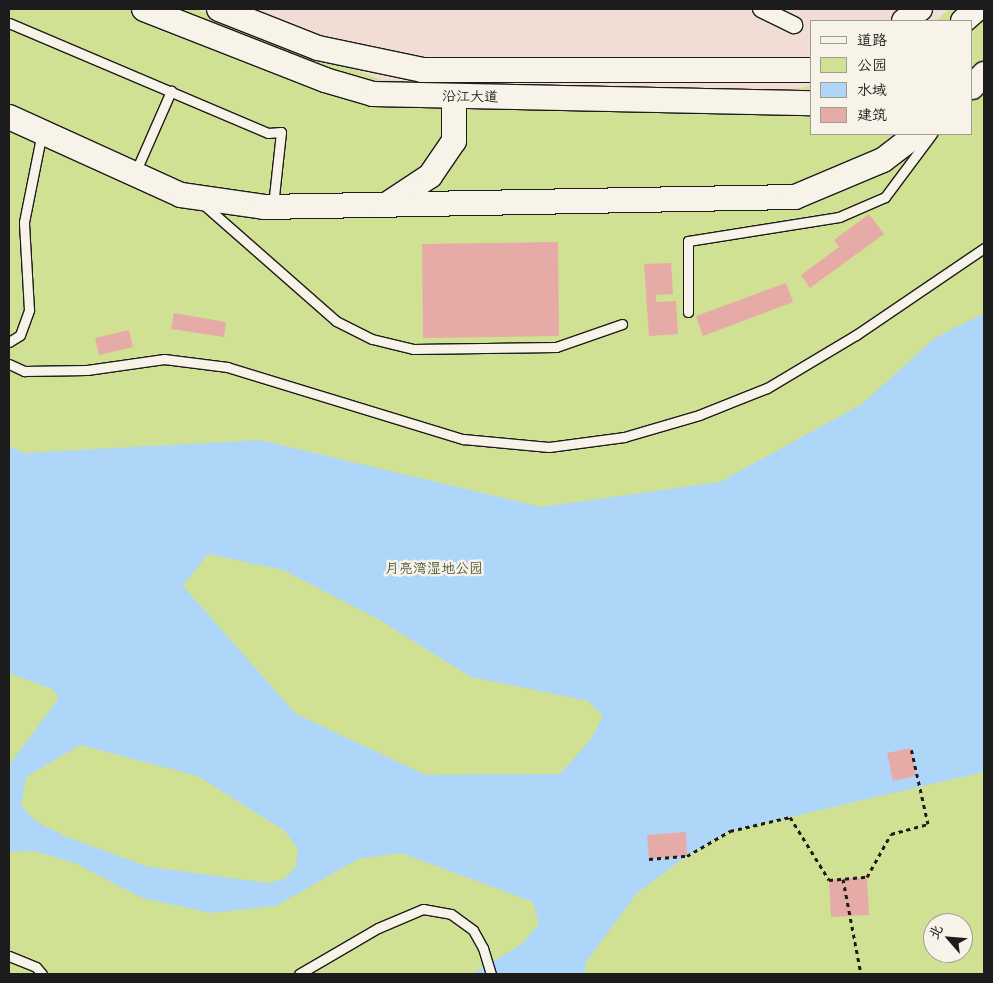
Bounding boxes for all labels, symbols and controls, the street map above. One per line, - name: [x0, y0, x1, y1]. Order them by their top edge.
- legend: [810, 20, 973, 135]
- text: 道路: [857, 29, 887, 50]
- text: 公园: [857, 54, 887, 75]
- text: 水域: [857, 79, 887, 100]
- street label: 沿江大道: [442, 87, 498, 105]
- text: 建筑: [857, 104, 887, 125]
- park label: 月亮湾湿地公园: [385, 560, 483, 576]
- north arrow: [923, 913, 973, 963]
- text: 北: [923, 921, 947, 942]

